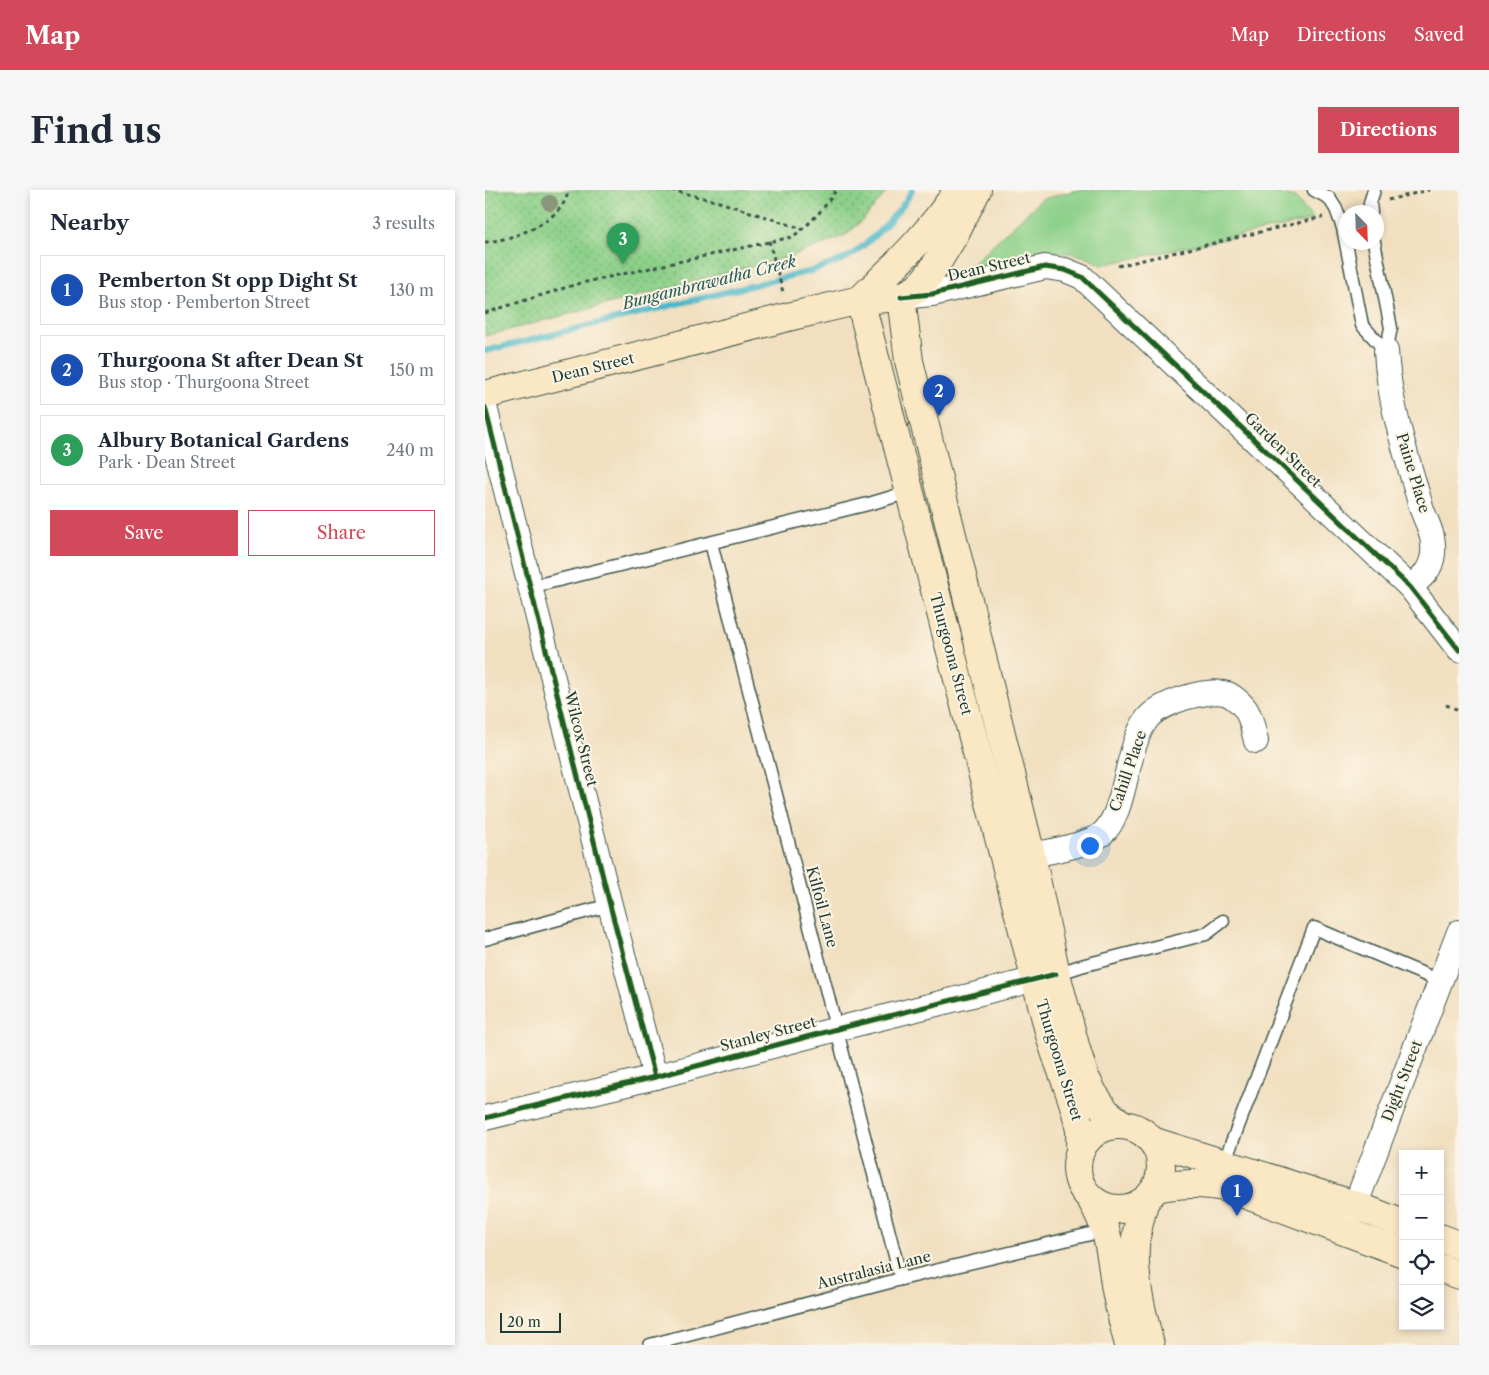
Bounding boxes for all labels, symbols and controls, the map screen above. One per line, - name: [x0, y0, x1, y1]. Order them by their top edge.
- text: Map: [25, 21, 80, 50]
- text: Map: [1230, 24, 1269, 46]
- text: Directions: [1297, 24, 1386, 46]
- text: Saved: [1414, 24, 1464, 46]
- button: Directions: [1318, 107, 1459, 153]
- text: Find us: [30, 109, 162, 152]
- north arrow: [1339, 205, 1384, 250]
- text: Nearby: [50, 210, 129, 235]
- text: 3 results: [372, 213, 435, 233]
- pin: 3: [607, 223, 639, 264]
- street label: Dean Street: [946, 248, 1033, 285]
- water label: Bungambrawatha Creek: [618, 251, 799, 314]
- text: Pemberton St opp Dight St: [98, 269, 358, 292]
- text: 1: [63, 280, 71, 300]
- text: 130 m: [389, 280, 434, 300]
- text: Bus stop · Pemberton Street: [98, 292, 310, 312]
- street label: Dean Street: [550, 348, 637, 387]
- text: Thurgoona St after Dean St: [98, 349, 363, 372]
- text: 2: [62, 360, 72, 380]
- text: 150 m: [389, 360, 434, 380]
- text: Bus stop · Thurgoona Street: [98, 372, 309, 392]
- pin: 2: [923, 375, 955, 416]
- street label: Garden Street: [1241, 408, 1326, 492]
- text: Albury Botanical Gardens: [98, 429, 349, 452]
- street label: Paine Place: [1392, 431, 1435, 515]
- text: 3: [62, 440, 72, 460]
- text: 240 m: [386, 440, 434, 460]
- text: Park · Dean Street: [98, 452, 235, 472]
- button: Save: [50, 510, 238, 556]
- button: Share: [248, 510, 435, 556]
- street label: Thurgoona Street: [926, 591, 977, 718]
- street label: Wilcox Street: [560, 688, 603, 789]
- street label: Cahill Place: [1105, 728, 1150, 814]
- your location: [1077, 833, 1103, 859]
- street label: Kilfoil Lane: [802, 864, 842, 950]
- street label: Thurgoona Street: [1032, 997, 1087, 1124]
- street label: Stanley Street: [718, 1011, 819, 1055]
- street label: Dight Street: [1377, 1037, 1426, 1124]
- map controls: [1399, 1150, 1444, 1330]
- button: +: [1399, 1150, 1444, 1195]
- pin: 1: [1221, 1175, 1253, 1216]
- button: −: [1399, 1195, 1444, 1240]
- button: locate: [1399, 1240, 1444, 1285]
- street label: Australasia Lane: [814, 1246, 933, 1293]
- button: layers: [1399, 1285, 1444, 1330]
- scale bar: [500, 1310, 561, 1333]
- text: 20 m: [507, 1313, 541, 1331]

